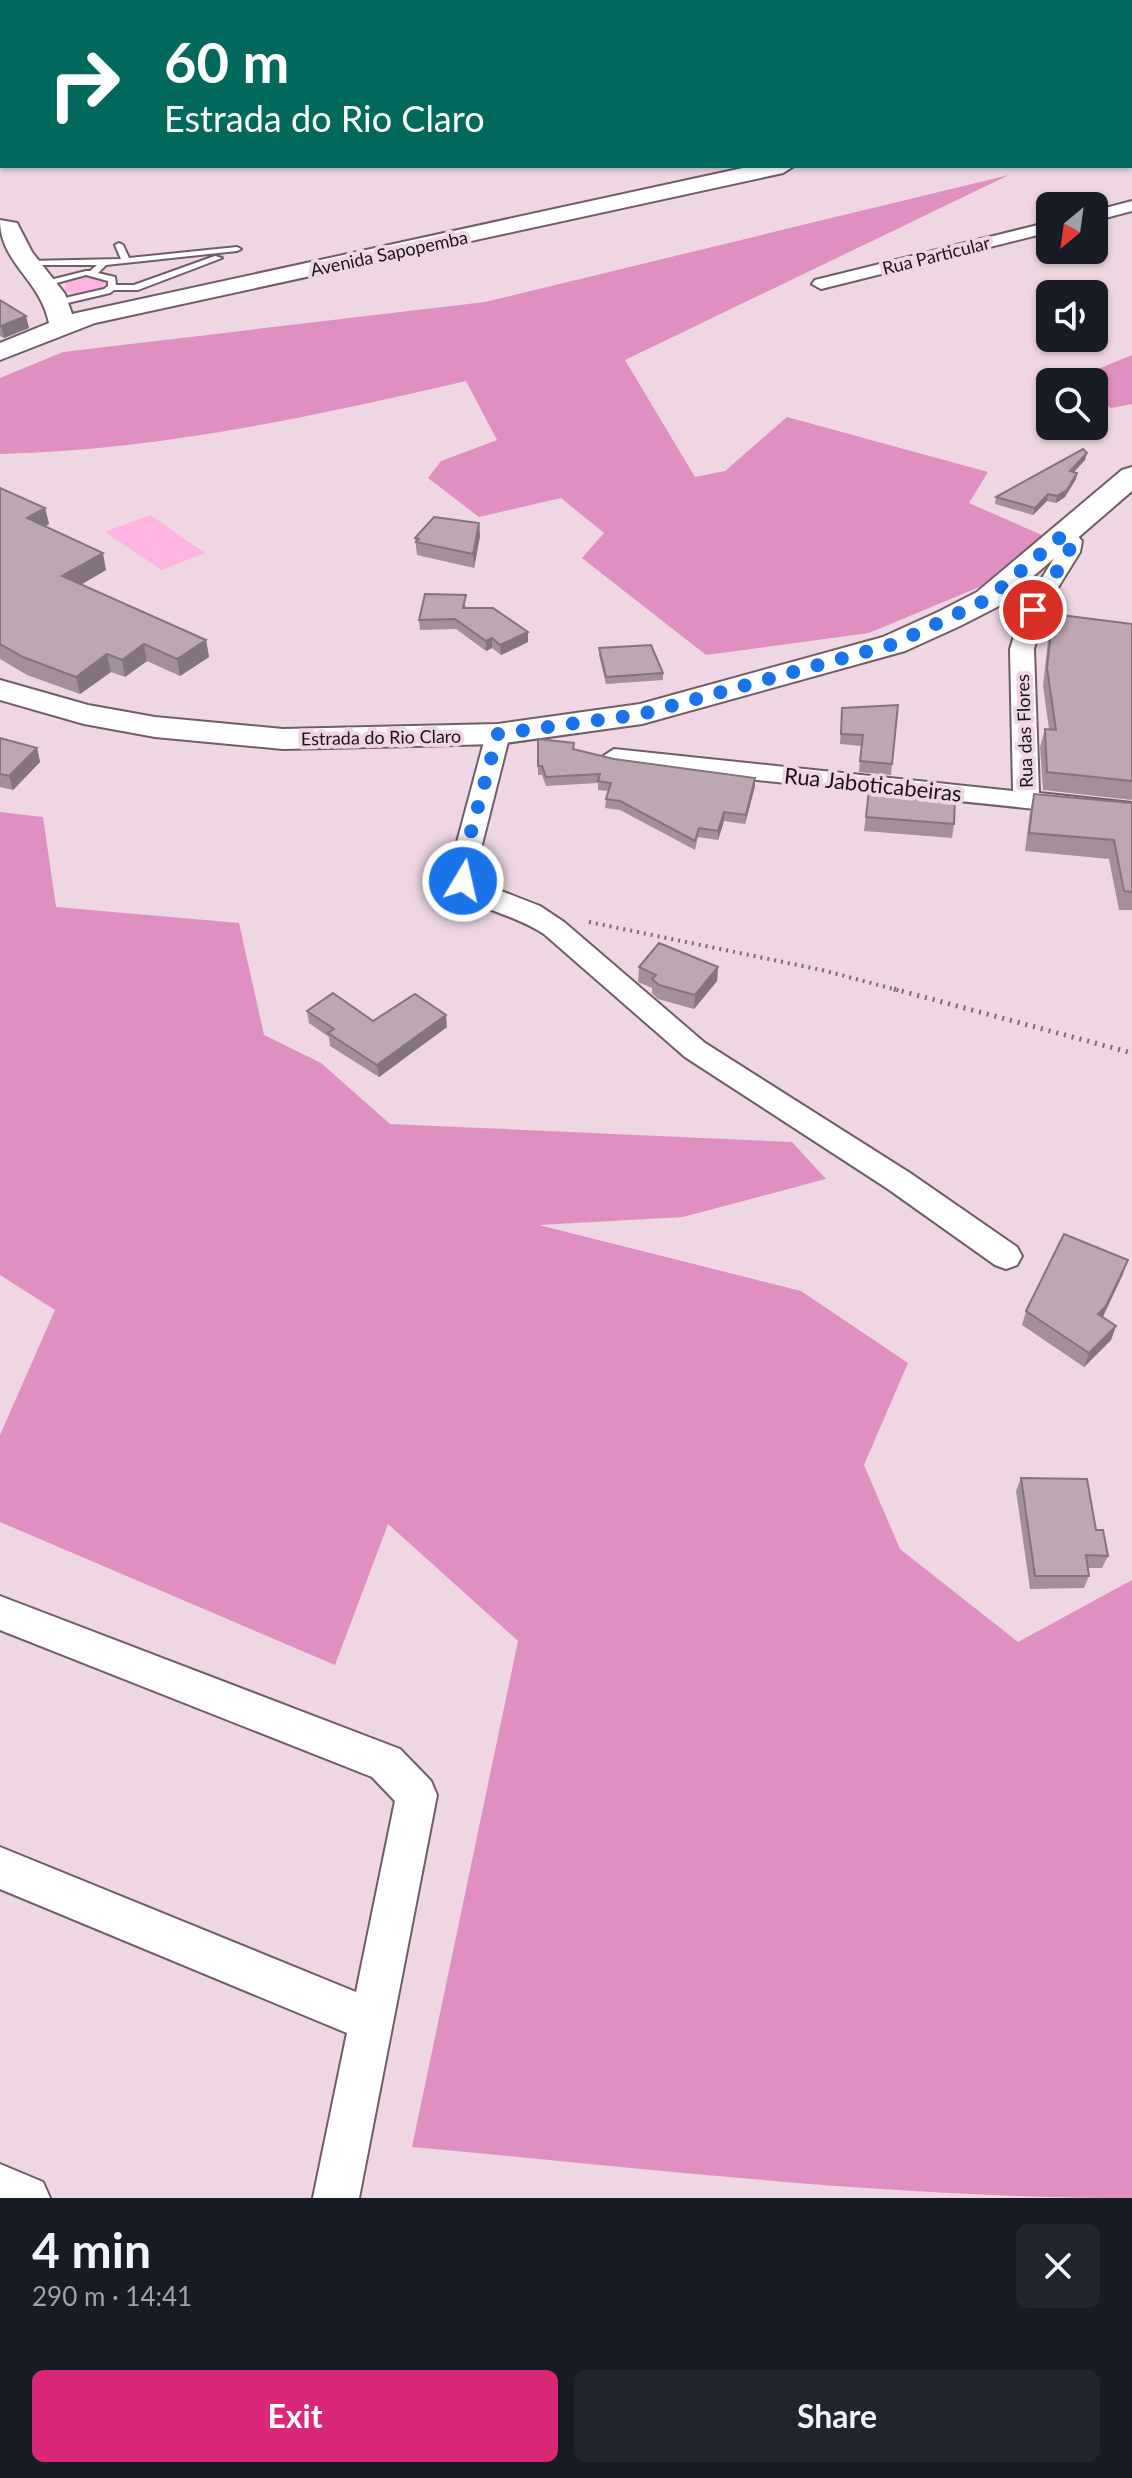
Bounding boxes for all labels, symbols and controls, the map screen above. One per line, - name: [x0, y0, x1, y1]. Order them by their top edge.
- text: 60 m: [164, 28, 289, 95]
- icon: right: [32, 32, 136, 136]
- text: Estrada do Rio Claro: [164, 96, 485, 140]
- north arrow: [1036, 192, 1108, 264]
- map controls: [1036, 192, 1108, 440]
- street label: Avenida Sapopemba: [308, 226, 470, 280]
- street label: Rua Particular: [880, 231, 992, 279]
- button: sound: [1036, 280, 1108, 352]
- button: search: [1036, 368, 1108, 440]
- pin: [999, 576, 1067, 644]
- icon: arrive: [1011, 588, 1055, 632]
- street label: Rua das Flores: [1011, 674, 1037, 788]
- street label: Estrada do Rio Claro: [301, 725, 461, 749]
- street label: Rua Jaboticabeiras: [783, 761, 963, 807]
- position arrow: [421, 839, 505, 923]
- text: 4 min: [32, 2221, 151, 2278]
- button: close: [1016, 2224, 1100, 2308]
- text: 290 m · 14:41: [32, 2280, 192, 2312]
- button: Exit: [32, 2370, 558, 2462]
- button: Share: [574, 2370, 1100, 2462]

